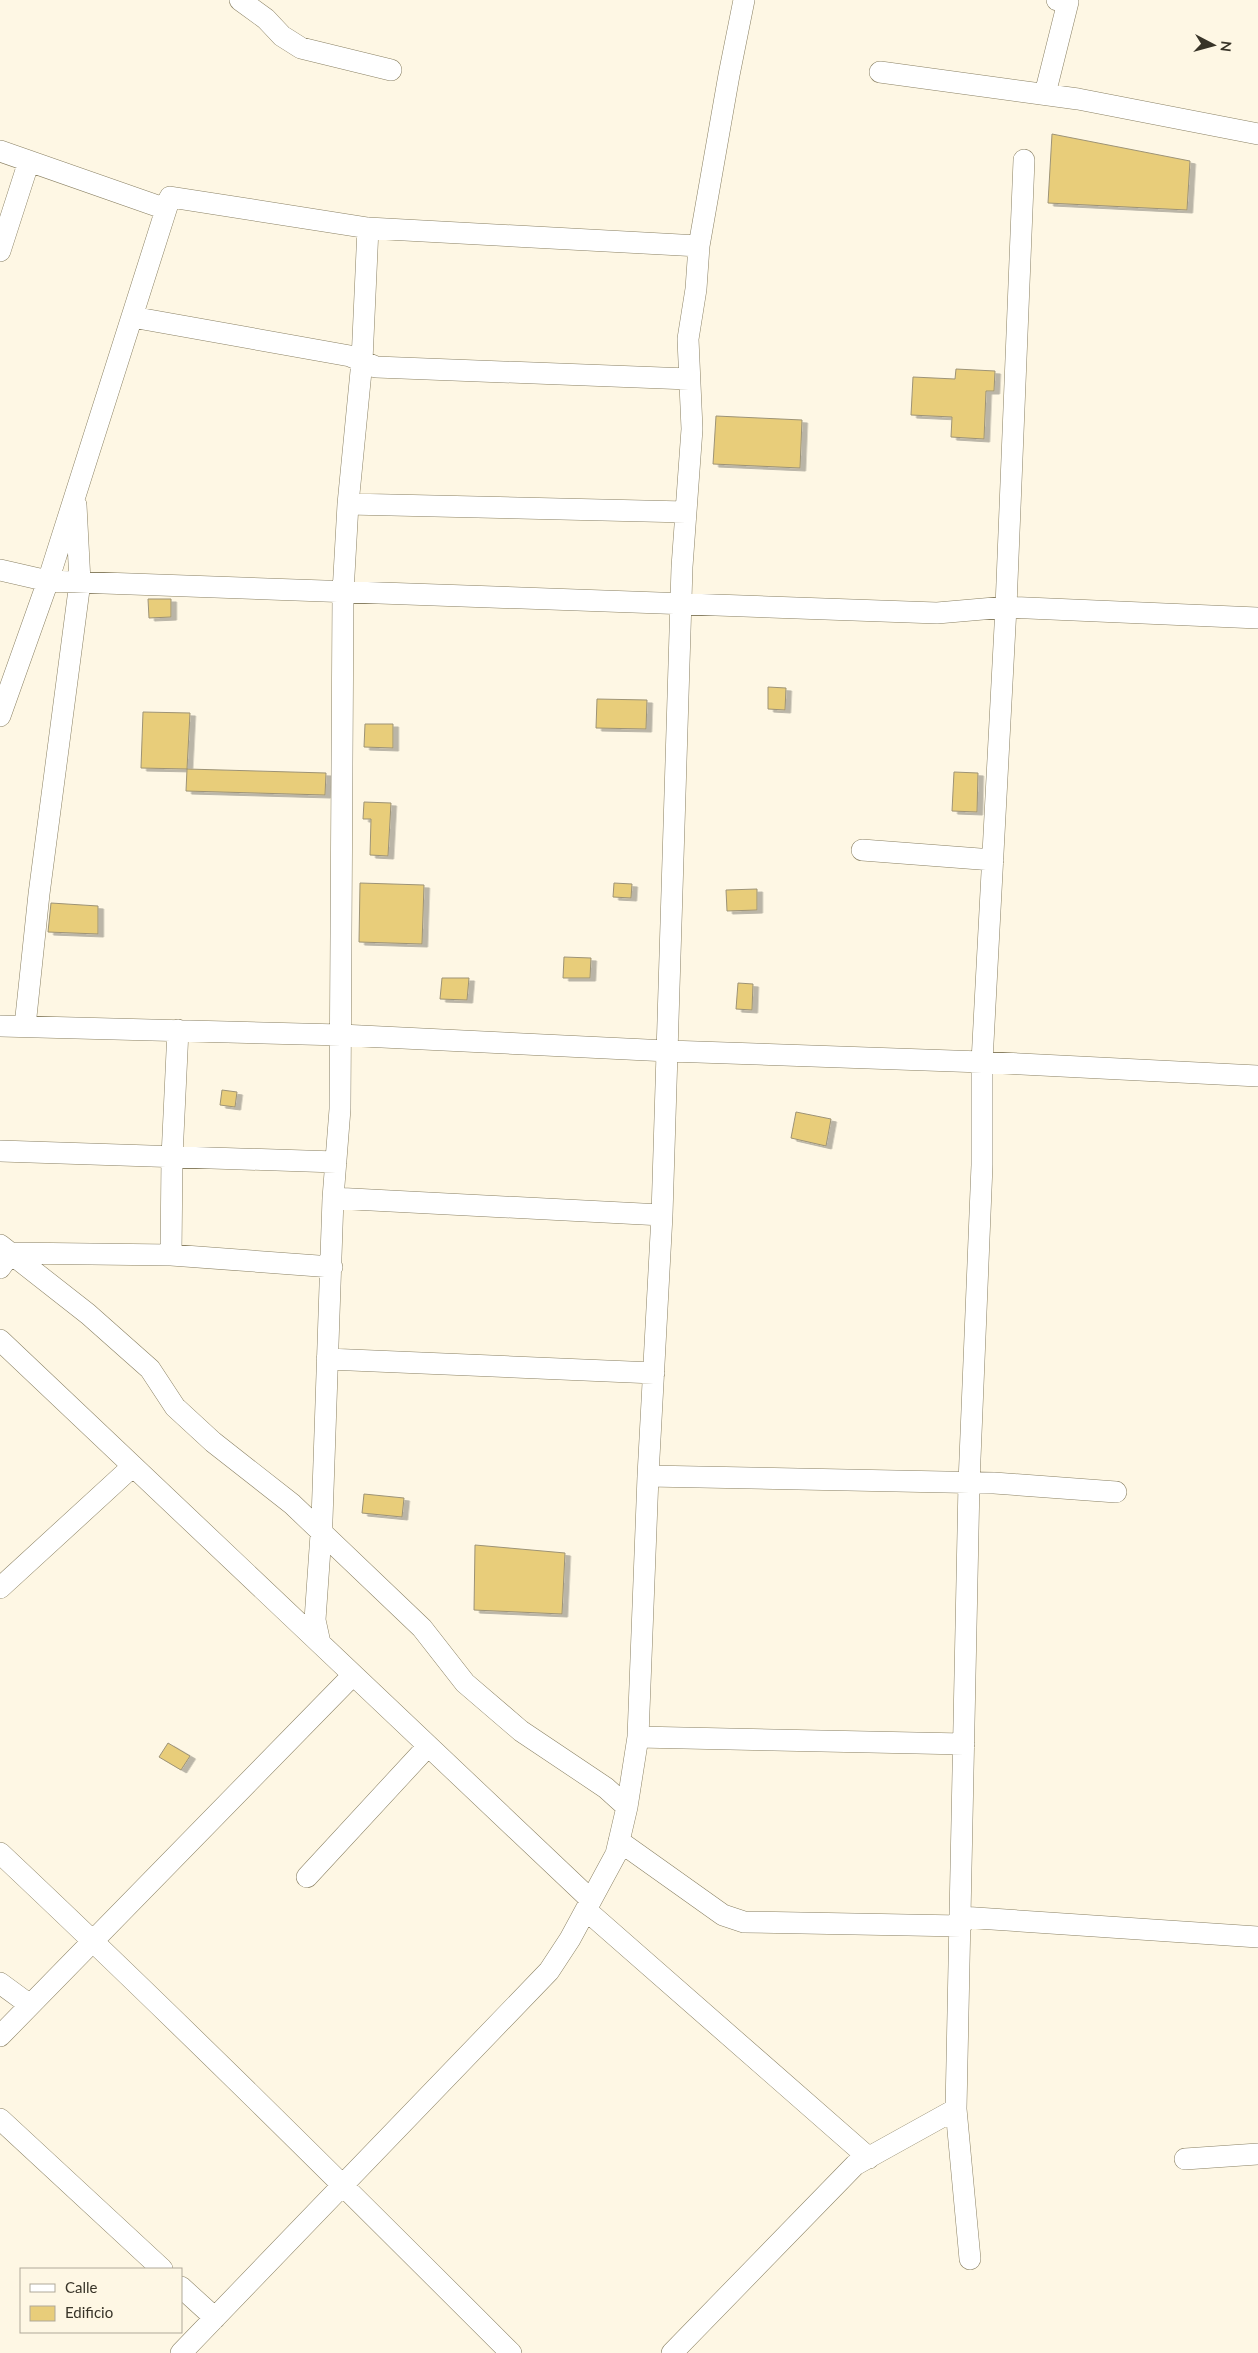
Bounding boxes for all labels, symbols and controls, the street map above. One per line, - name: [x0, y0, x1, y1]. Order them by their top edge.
- north arrow: [1188, 20, 1238, 70]
- text: N: [1217, 40, 1235, 53]
- legend: [20, 2268, 182, 2333]
- text: Calle: [65, 2278, 98, 2296]
- text: Edificio: [65, 2303, 113, 2321]

